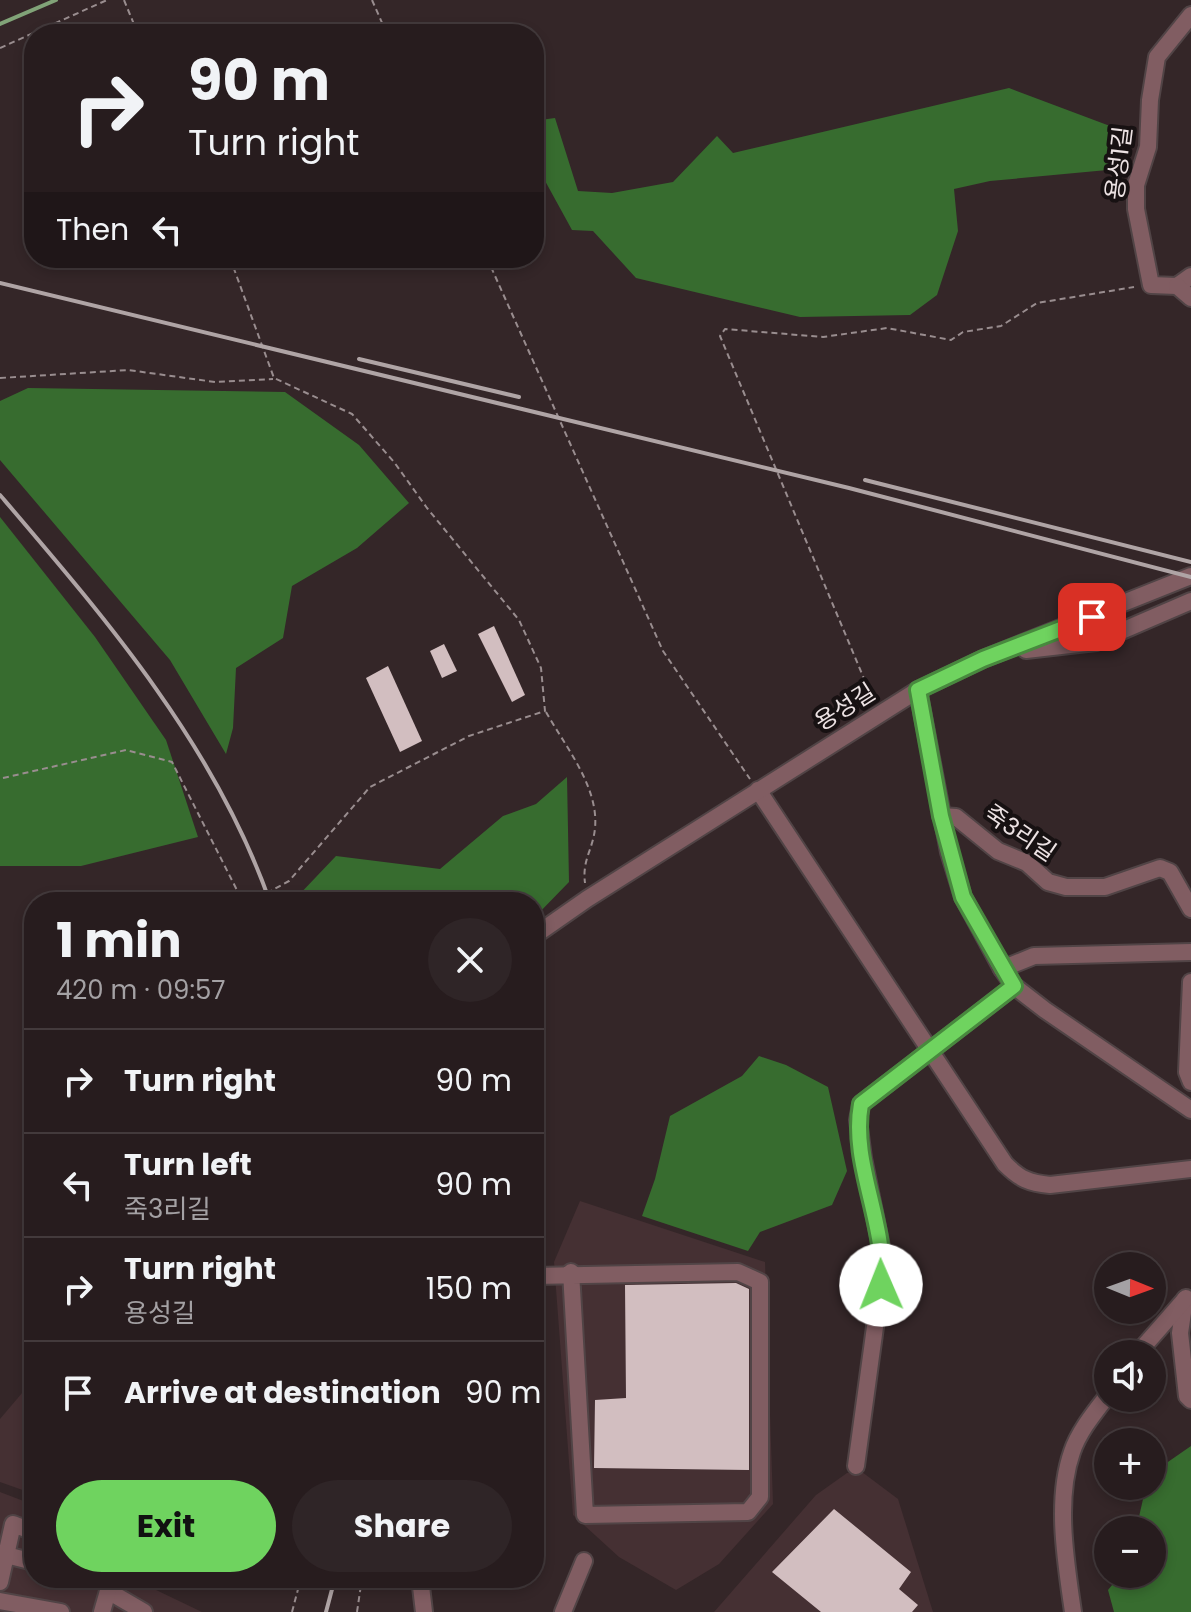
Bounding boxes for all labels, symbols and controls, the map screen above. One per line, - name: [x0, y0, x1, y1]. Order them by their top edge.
- text: 90 m: [188, 41, 330, 120]
- icon: right: [56, 56, 160, 160]
- text: Turn right: [188, 117, 359, 168]
- street label: 용성1길: [1098, 124, 1139, 202]
- text: Then: [56, 208, 129, 251]
- icon: left: [145, 208, 189, 252]
- pin: [1058, 583, 1126, 651]
- icon: arrive: [1070, 595, 1114, 639]
- street label: 용성길: [808, 675, 882, 738]
- street label: 죽3리길: [978, 796, 1063, 869]
- text: 1 min: [56, 907, 182, 974]
- button: close: [428, 918, 512, 1002]
- text: 420 m · 09:57: [56, 972, 226, 1008]
- icon: right: [56, 1059, 100, 1103]
- text: Turn right: [124, 1059, 276, 1102]
- text: 90 m: [435, 1059, 512, 1102]
- text: Turn left: [124, 1143, 252, 1186]
- icon: left: [56, 1163, 100, 1207]
- text: 90 m: [435, 1163, 512, 1206]
- text: 죽3리길: [124, 1191, 211, 1227]
- position arrow: [839, 1243, 923, 1327]
- text: Turn right: [124, 1247, 276, 1290]
- north arrow: [1094, 1252, 1166, 1324]
- map controls: [1094, 1252, 1166, 1588]
- icon: right: [56, 1267, 100, 1311]
- text: 150 m: [426, 1267, 512, 1310]
- text: 용성길: [124, 1295, 196, 1331]
- button: sound: [1094, 1340, 1166, 1412]
- icon: arrive: [56, 1371, 100, 1415]
- text: Arrive at destination: [124, 1371, 441, 1414]
- text: 90 m: [465, 1371, 541, 1414]
- button: +: [1094, 1428, 1166, 1500]
- button: Exit: [56, 1480, 276, 1572]
- button: Share: [292, 1480, 512, 1572]
- button: −: [1094, 1516, 1166, 1588]

